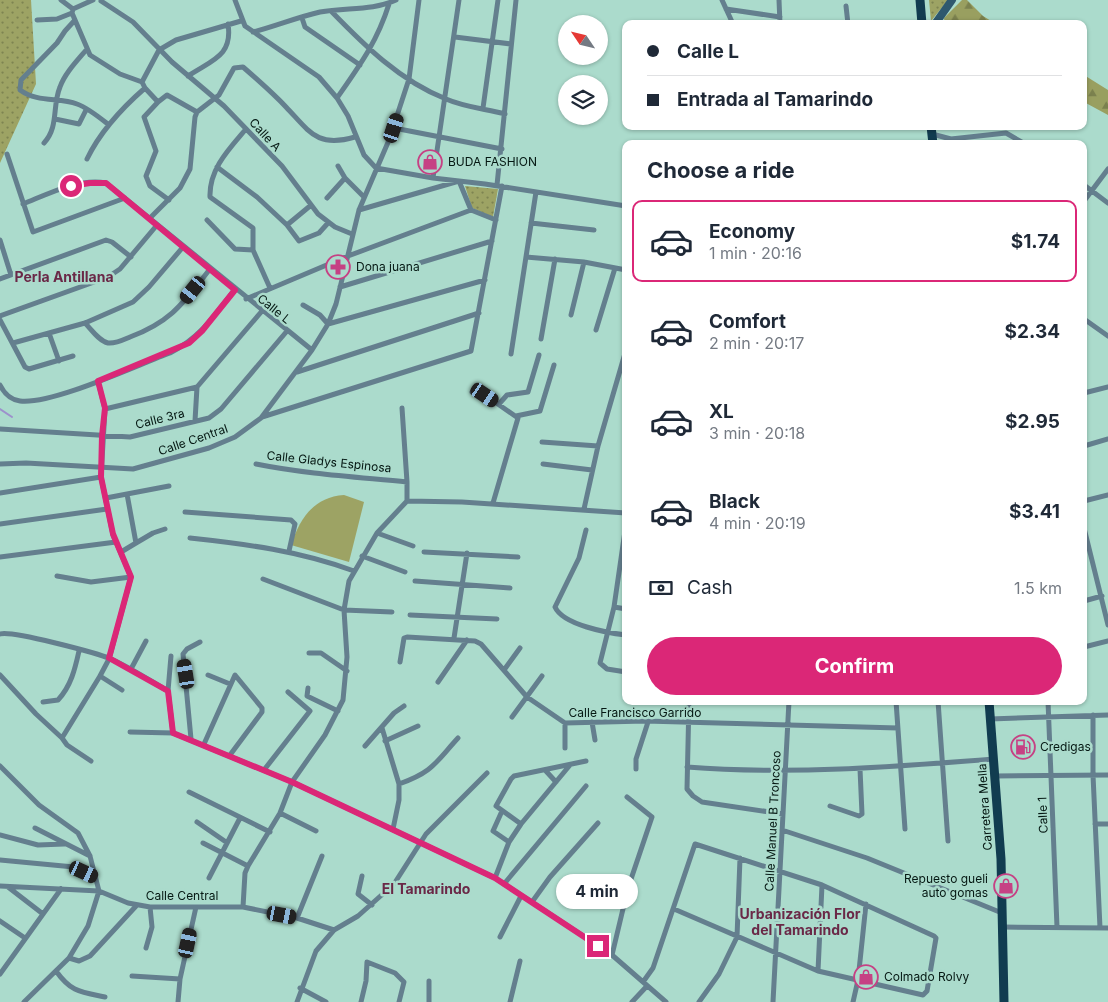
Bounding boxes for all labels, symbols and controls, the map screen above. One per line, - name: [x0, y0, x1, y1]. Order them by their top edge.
- north arrow: [558, 15, 608, 65]
- map controls: [558, 15, 608, 125]
- text: Calle L: [677, 40, 739, 63]
- button: layers: [558, 75, 608, 125]
- text: Entrada al Tamarindo: [677, 88, 873, 111]
- car: [382, 111, 405, 145]
- street label: Calle A: [246, 115, 284, 154]
- shop icon: BUDA FASHION: [417, 149, 443, 175]
- place label: BUDA FASHION: [448, 154, 537, 169]
- text: Choose a ride: [647, 157, 795, 183]
- route start: [60, 175, 82, 197]
- icon: car: [649, 219, 694, 264]
- text: Economy: [709, 220, 795, 243]
- text: $1.74: [1011, 230, 1060, 253]
- text: 1 min · 20:16: [709, 243, 802, 263]
- pharmacy icon: Dona juana: [325, 254, 351, 280]
- place label: Dona juana: [356, 259, 420, 274]
- district label: Perla Antillana: [14, 268, 114, 285]
- car: [177, 274, 208, 306]
- street label: Calle L: [255, 291, 294, 327]
- icon: car: [649, 309, 694, 354]
- text: Comfort: [709, 310, 786, 333]
- text: $2.34: [1005, 320, 1060, 343]
- text: 2 min · 20:17: [709, 333, 804, 353]
- car: [468, 380, 501, 410]
- icon: car: [649, 399, 694, 444]
- text: XL: [709, 400, 734, 423]
- street label: Calle 3ra: [134, 405, 186, 432]
- text: $2.95: [1005, 410, 1060, 433]
- street label: Calle Central: [156, 421, 230, 458]
- text: 3 min · 20:18: [709, 423, 805, 443]
- street label: Calle Gladys Espinosa: [266, 447, 392, 476]
- icon: car: [649, 489, 694, 534]
- text: Black: [709, 490, 760, 513]
- text: $3.41: [1009, 500, 1060, 523]
- text: 4 min · 20:19: [709, 513, 806, 533]
- icon: cash: [647, 574, 675, 602]
- text: Cash: [687, 576, 733, 599]
- text: 1.5 km: [1014, 578, 1062, 598]
- button: Confirm: [647, 637, 1062, 695]
- car: [176, 658, 195, 690]
- street label: Calle Francisco Garrido: [569, 705, 701, 720]
- fuel station icon: Credigas: [1010, 734, 1036, 760]
- place label: Credigas: [1040, 739, 1091, 754]
- street label: Calle Manuel B Troncoso: [761, 750, 784, 892]
- street label: Carretera Mella: [974, 763, 995, 851]
- street label: Calle 1: [1034, 796, 1051, 834]
- car: [67, 859, 100, 885]
- place label: Repuesto gueli auto gomas: [904, 871, 988, 900]
- shop icon: Repuesto gueli auto gomas: [993, 873, 1019, 899]
- callout: 4 min: [557, 874, 639, 908]
- district label: El Tamarindo: [382, 880, 471, 897]
- text: 4 min: [575, 881, 619, 901]
- street label: Calle Central: [146, 888, 218, 903]
- car: [265, 905, 298, 925]
- district label: Urbanización Flor del Tamarindo: [740, 905, 861, 938]
- car: [177, 927, 198, 959]
- route end: [587, 935, 609, 957]
- shop icon: Colmado Rolvy: [853, 964, 879, 990]
- place label: Colmado Rolvy: [884, 969, 969, 984]

